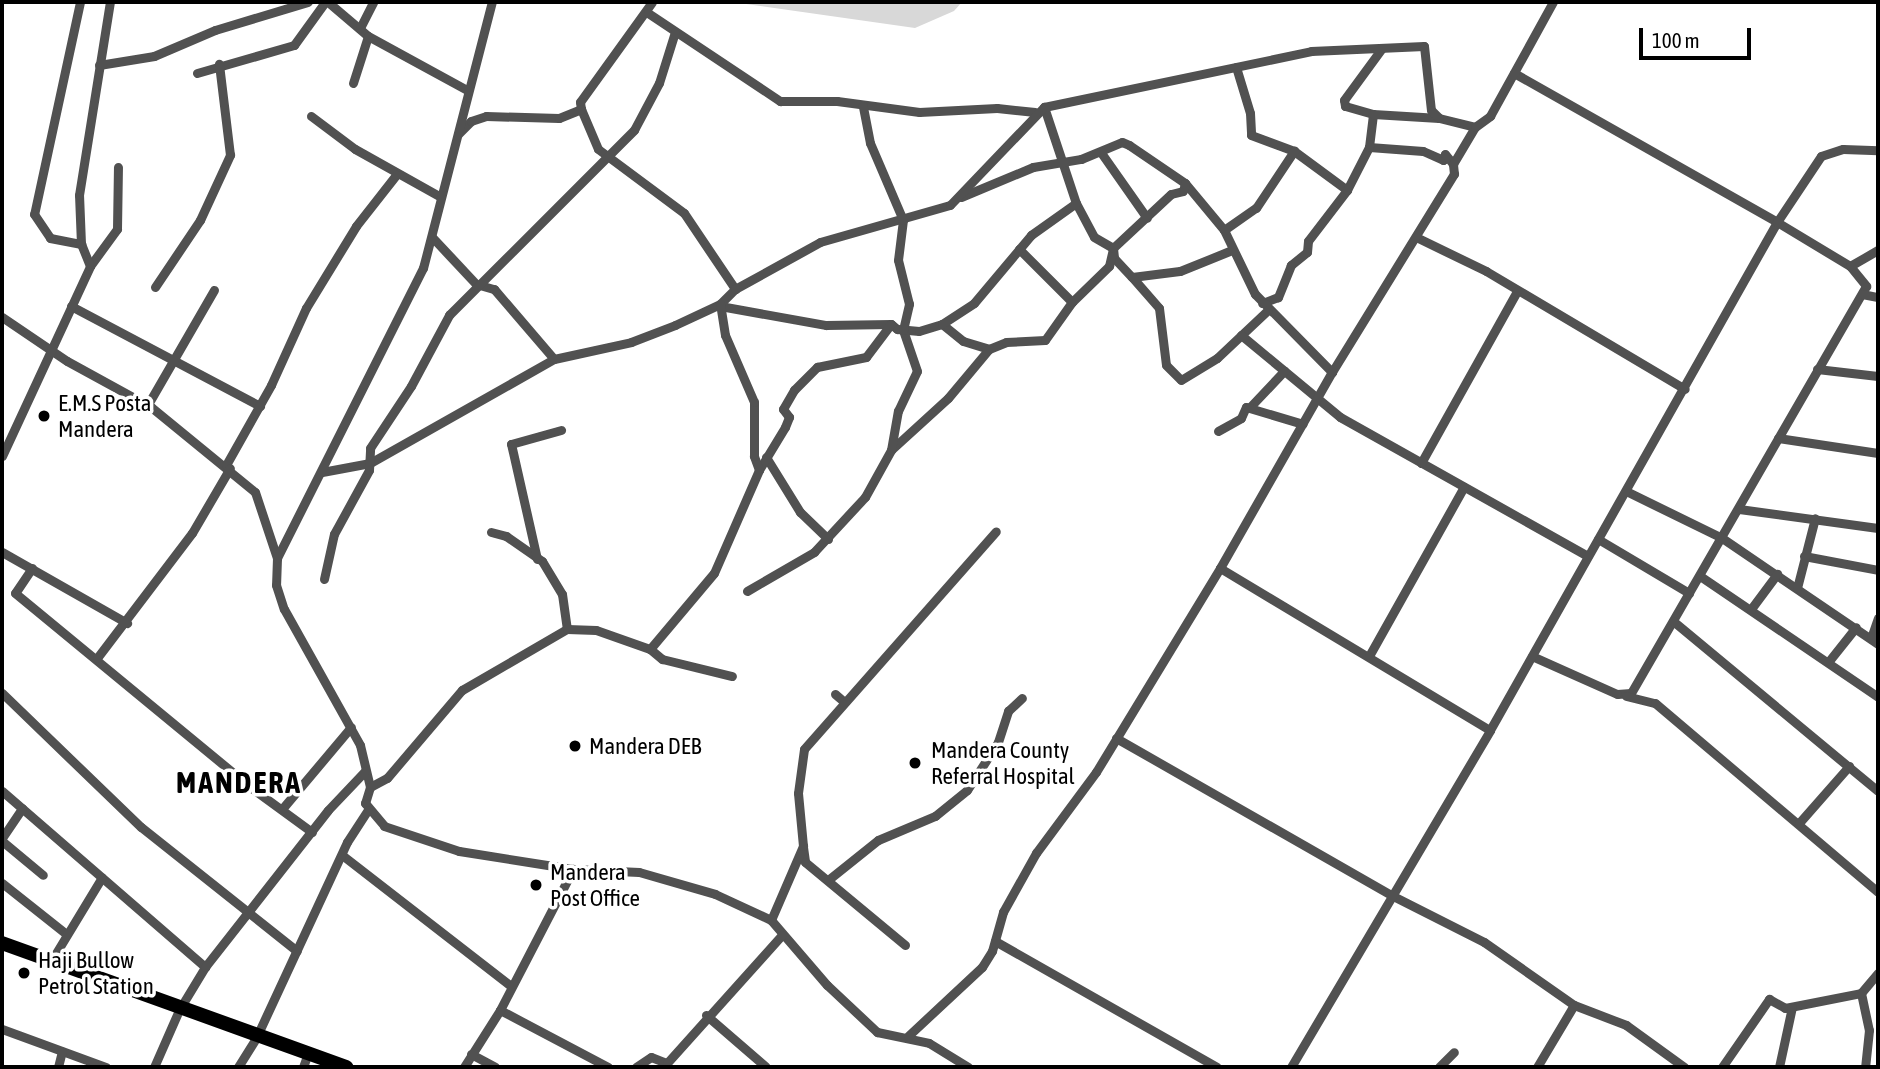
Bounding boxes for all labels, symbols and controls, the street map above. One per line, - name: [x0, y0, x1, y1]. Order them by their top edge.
- scale bar: [1642, 14, 1754, 58]
- text: 100 m: [1652, 28, 1700, 52]
- place label: E.M.S Posta Mandera: [58, 389, 151, 443]
- marker: E.M.S Posta Mandera: [36, 408, 52, 424]
- place label: Mandera DEB: [589, 732, 701, 760]
- place label: Mandera County Referral Hospital: [931, 736, 1075, 790]
- marker: Mandera DEB: [567, 738, 583, 754]
- marker: Mandera County Referral Hospital: [905, 753, 925, 773]
- district label: MANDERA: [177, 764, 301, 800]
- place label: Mandera Post Office: [550, 858, 640, 912]
- marker: Mandera Post Office: [528, 877, 544, 893]
- place label: Haji Bullow Petrol Station: [38, 946, 154, 1000]
- marker: Haji Bullow Petrol Station: [16, 965, 32, 981]

